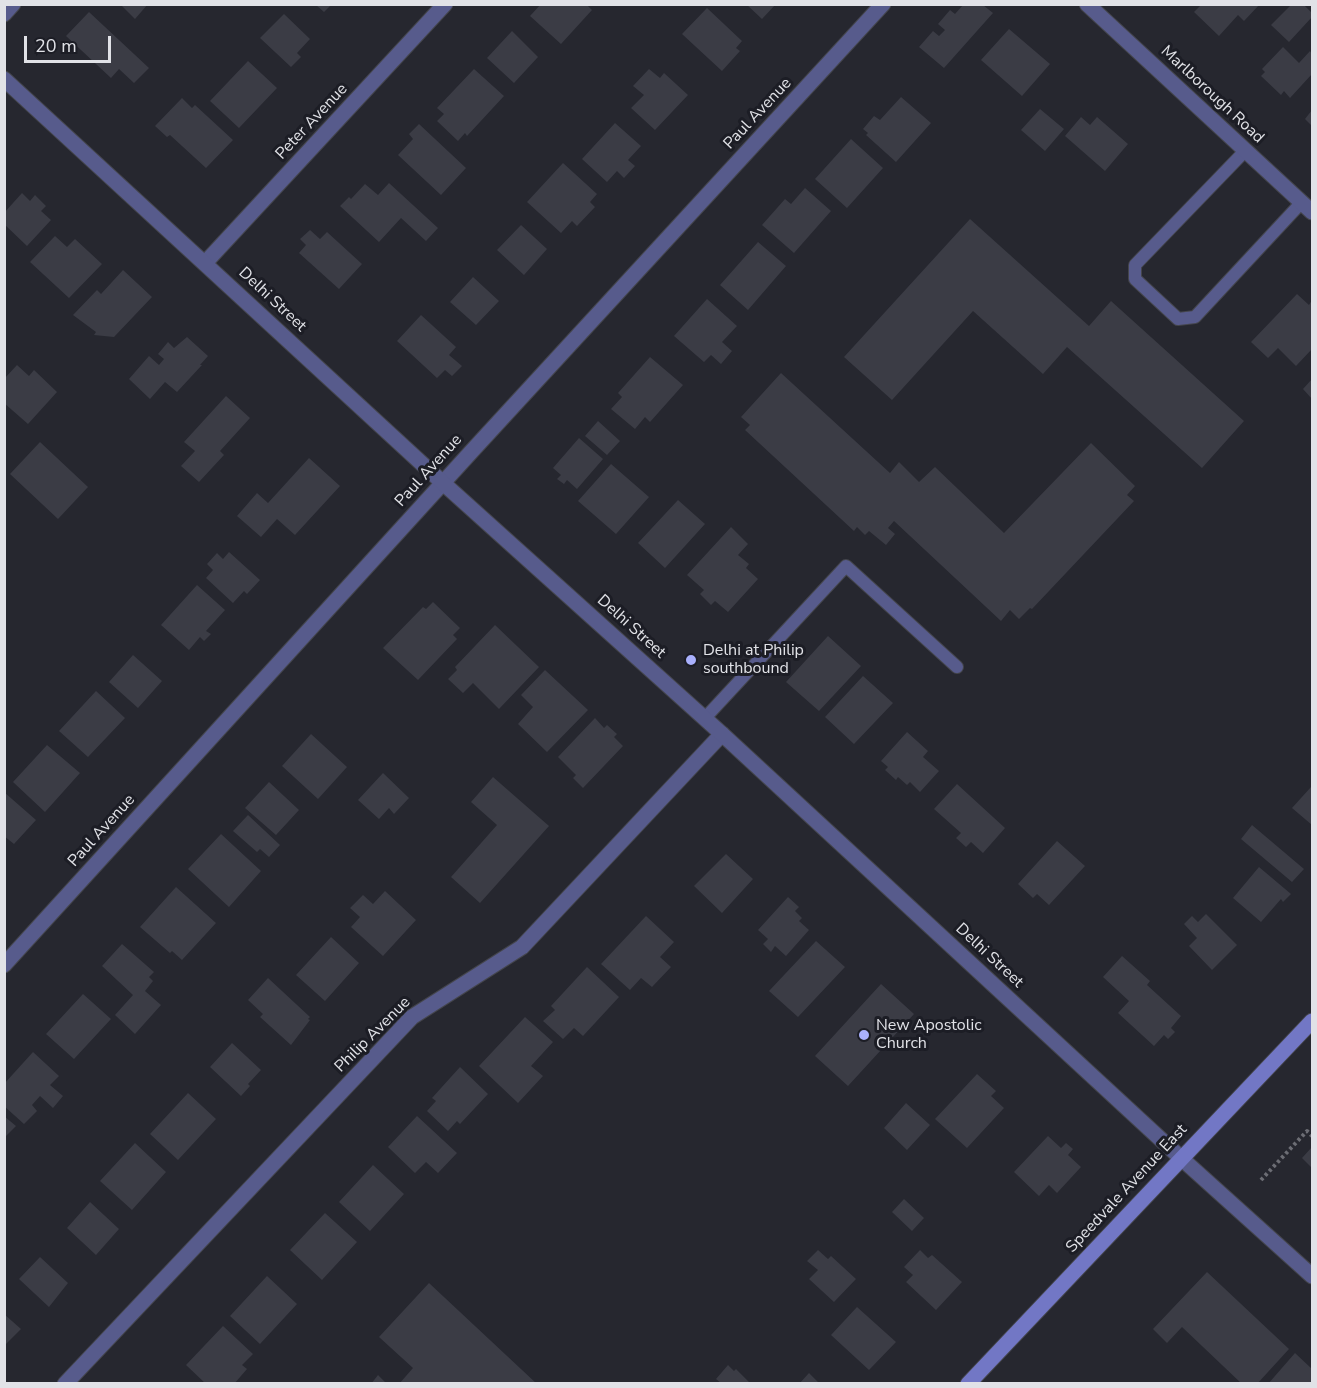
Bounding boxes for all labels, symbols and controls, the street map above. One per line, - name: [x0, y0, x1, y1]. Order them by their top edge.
- scale bar: [27, 24, 114, 62]
- text: 20 m: [35, 34, 77, 58]
- street label: Marlborough Road: [1156, 42, 1268, 148]
- street label: Paul Avenue: [720, 74, 796, 154]
- street label: Peter Avenue: [272, 80, 352, 164]
- street label: Delhi Street: [234, 264, 310, 336]
- street label: Paul Avenue: [392, 431, 466, 511]
- street label: Delhi Street: [593, 591, 669, 663]
- place label: Delhi at Philip southbound: [703, 641, 804, 679]
- marker: Delhi at Philip southbound: [684, 653, 698, 667]
- street label: Paul Avenue: [65, 791, 139, 871]
- street label: Delhi Street: [951, 920, 1027, 992]
- street label: Philip Avenue: [331, 993, 415, 1077]
- place label: New Apostolic Church: [876, 1016, 982, 1054]
- marker: New Apostolic Church: [857, 1028, 871, 1042]
- street label: Speedvale Avenue East: [1062, 1121, 1192, 1257]

